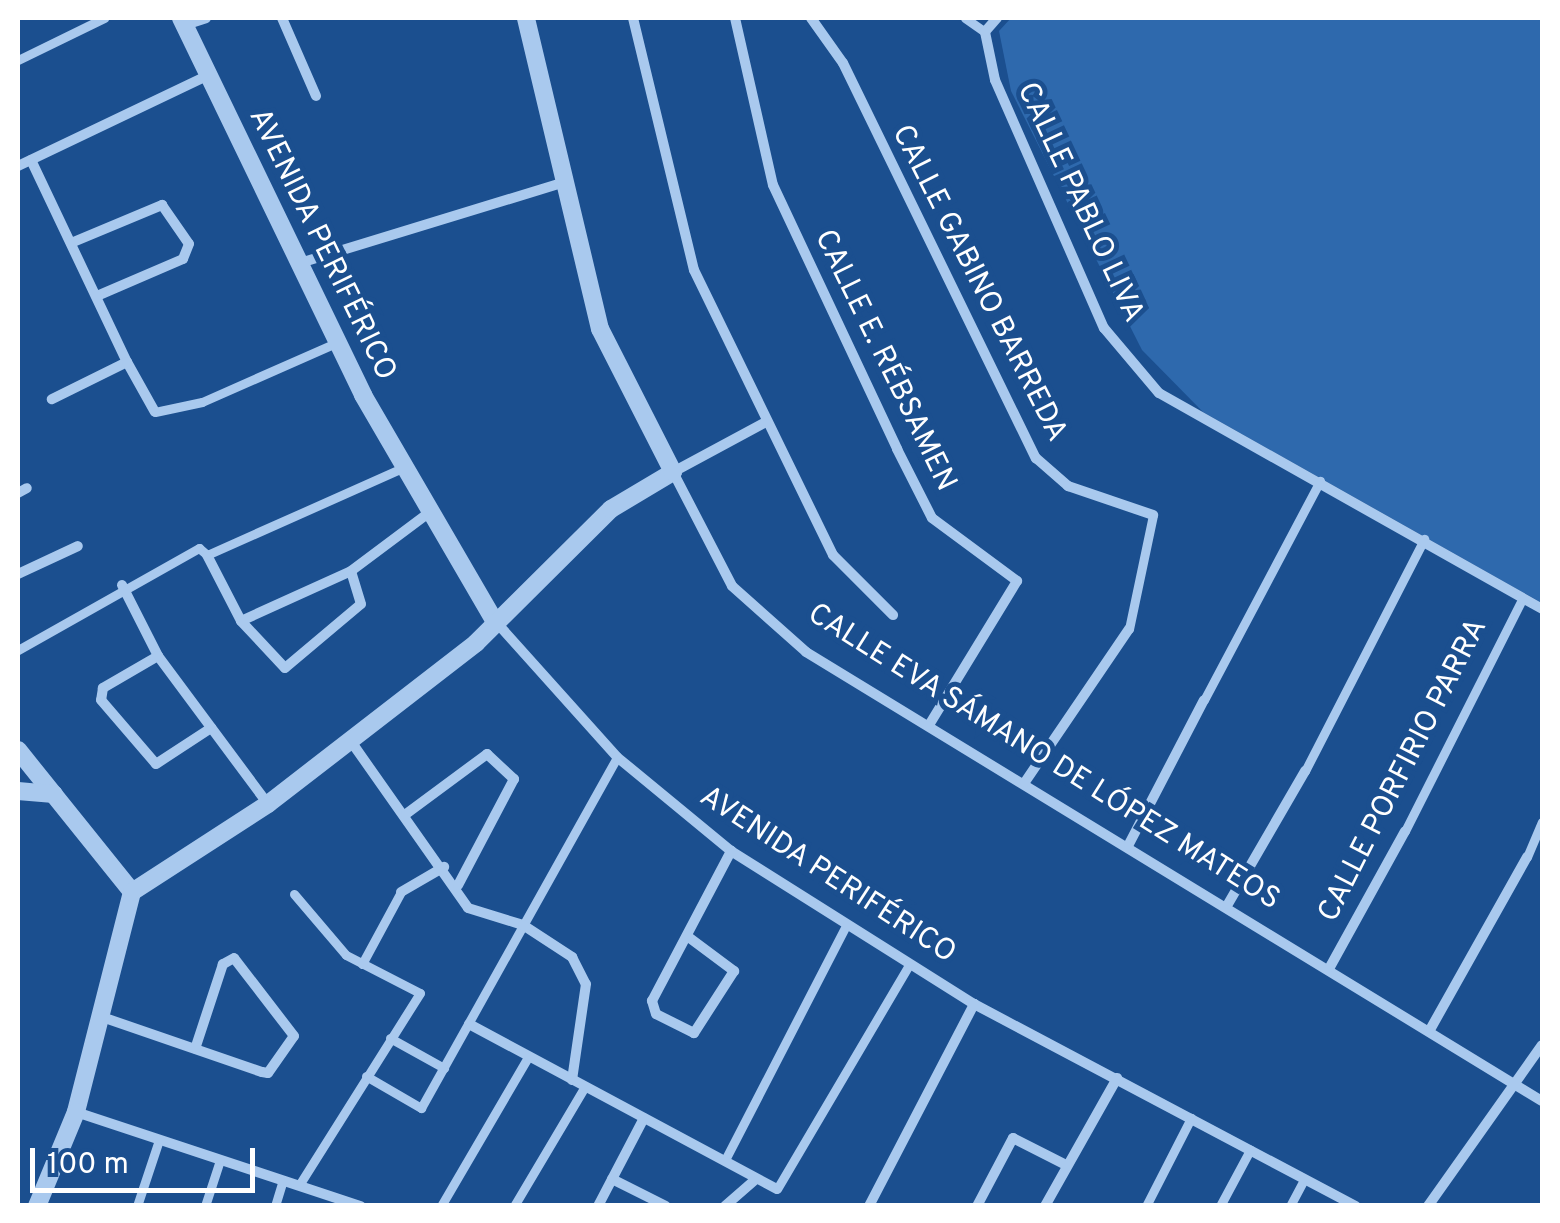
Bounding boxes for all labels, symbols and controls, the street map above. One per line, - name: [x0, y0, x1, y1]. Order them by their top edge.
- street label: CALLE PABLO LIVA: [1008, 77, 1150, 329]
- street label: AVENIDA PERIFÉRICO: [239, 103, 403, 387]
- street label: CALLE GABINO BARREDA: [882, 120, 1074, 448]
- street label: CALLE E. RÉBSAMEN: [805, 225, 963, 497]
- street label: CALLE EVA SÁMANO DE LÓPEZ MATEOS: [800, 597, 1286, 919]
- street label: CALLE PORFIRIO PARRA: [1312, 613, 1496, 929]
- street label: AVENIDA PERIFÉRICO: [692, 779, 962, 973]
- scale bar: [35, 1128, 260, 1190]
- text: 100 m: [47, 1147, 129, 1184]

